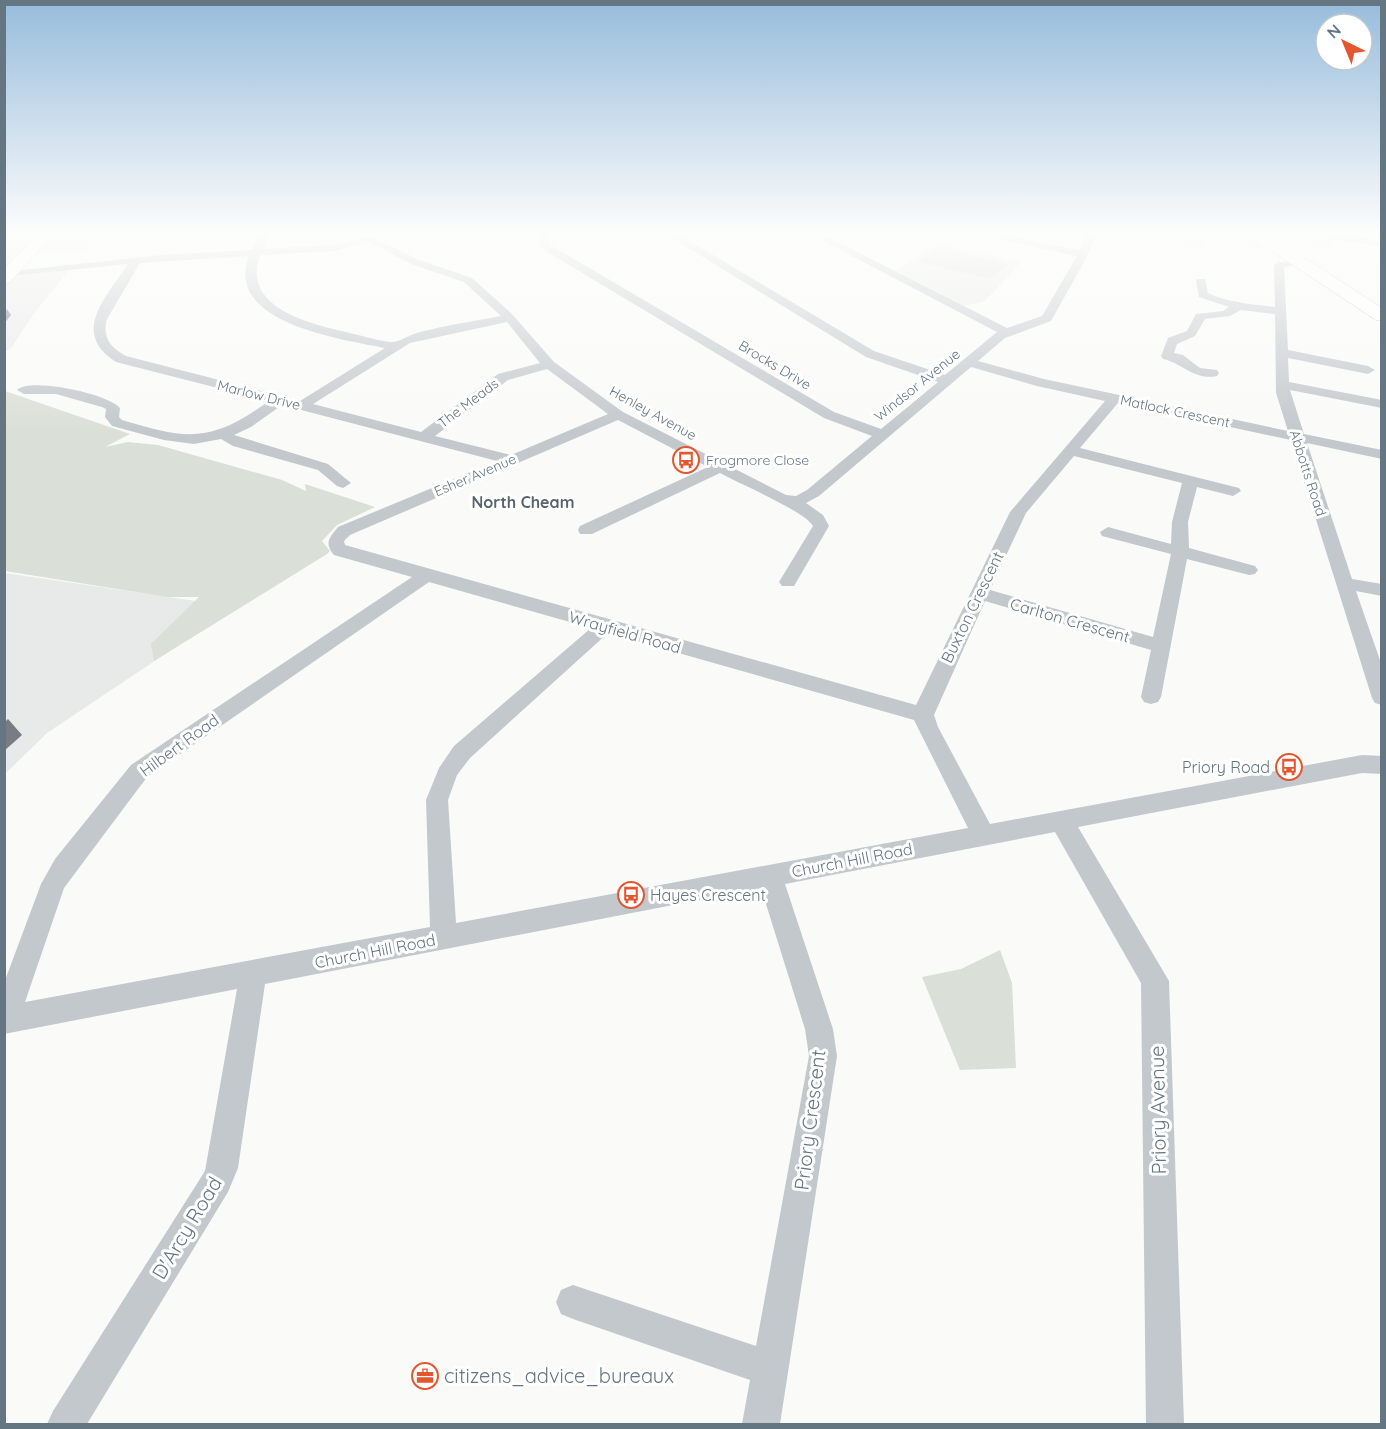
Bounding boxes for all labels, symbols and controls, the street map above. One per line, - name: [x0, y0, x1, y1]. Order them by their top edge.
- north arrow: [1314, 12, 1374, 72]
- text: N: [1323, 20, 1345, 42]
- street label: Brocks Drive: [735, 336, 815, 394]
- street label: Windsor Avenue: [870, 345, 964, 425]
- street label: The Meads: [434, 374, 502, 432]
- street label: Marlow Drive: [216, 376, 303, 414]
- street label: Henley Avenue: [606, 382, 700, 444]
- street label: Matlock Crescent: [1119, 391, 1232, 431]
- street label: Abbotts Road: [1286, 428, 1330, 518]
- bus stop icon: Frogmore Close: [671, 445, 701, 475]
- street label: Esher Avenue: [431, 450, 519, 500]
- place label: Frogmore Close: [706, 451, 809, 469]
- district label: North Cheam: [472, 492, 574, 512]
- street label: Buxton Crescent: [936, 548, 1008, 666]
- street label: Carlton Crescent: [1008, 593, 1132, 647]
- street label: Wrayfield Road: [567, 606, 683, 658]
- street label: Hilbert Road: [135, 710, 223, 780]
- bus stop icon: Priory Road: [1274, 752, 1304, 782]
- place label: Priory Road: [1182, 757, 1270, 777]
- street label: Church Hill Road: [790, 838, 914, 882]
- bus stop icon: Hayes Crescent: [616, 880, 646, 910]
- place label: Hayes Crescent: [650, 885, 766, 905]
- street label: Church Hill Road: [313, 929, 437, 973]
- street label: Priory Avenue: [1144, 1045, 1171, 1175]
- street label: Priory Crescent: [788, 1048, 831, 1192]
- street label: D'Arcy Road: [146, 1172, 227, 1284]
- office icon: citizens_advice_bureaux: [410, 1361, 440, 1391]
- place label: citizens_advice_bureaux: [444, 1363, 674, 1388]

